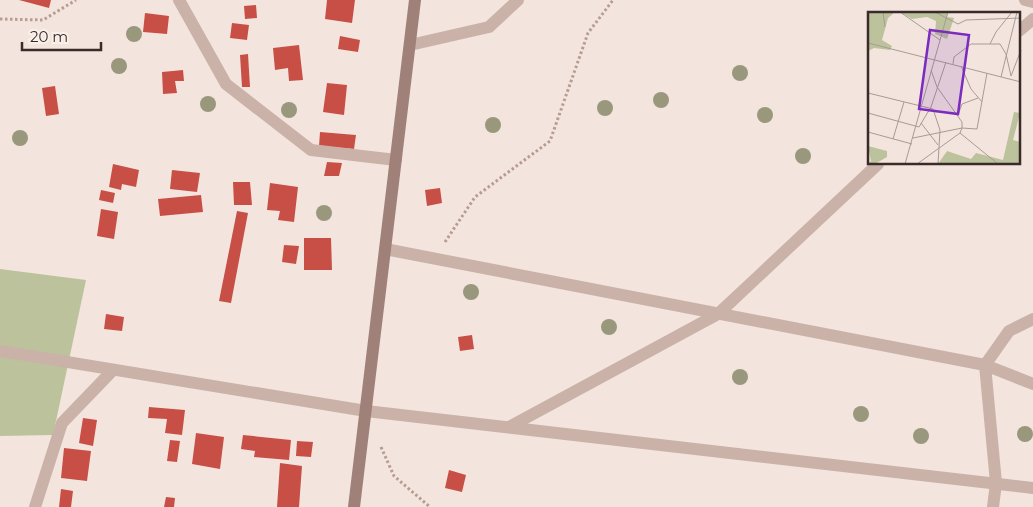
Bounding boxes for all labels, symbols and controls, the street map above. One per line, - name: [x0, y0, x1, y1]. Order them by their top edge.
- inset map: [868, 12, 1020, 165]
- scale bar: [22, 20, 101, 52]
- text: 20 m: [30, 27, 68, 46]

